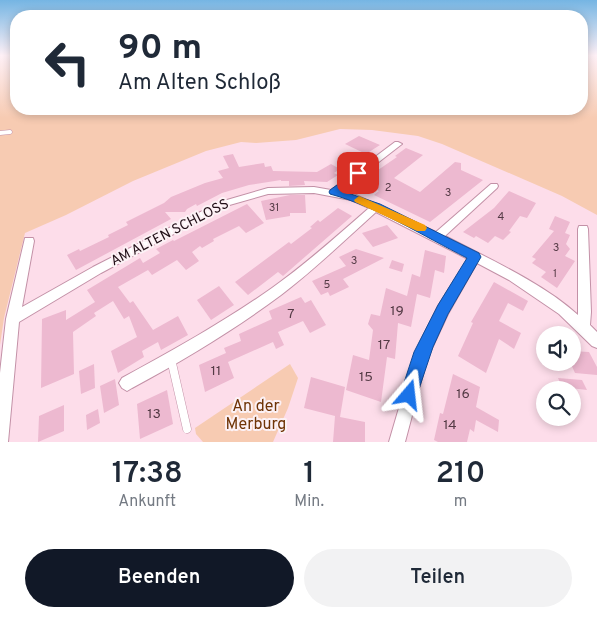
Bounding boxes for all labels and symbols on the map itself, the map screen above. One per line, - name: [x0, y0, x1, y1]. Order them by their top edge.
- pin: [337, 152, 379, 194]
- house number: 2: [385, 181, 391, 195]
- house number: 3: [445, 186, 451, 200]
- street label: AM ALTEN SCHLOSS: [108, 196, 232, 270]
- house number: 31: [269, 201, 279, 215]
- house number: 4: [498, 210, 505, 224]
- house number: 3: [553, 241, 559, 255]
- house number: 3: [351, 254, 357, 268]
- house number: 1: [553, 267, 557, 281]
- house number: 5: [324, 278, 331, 292]
- house number: 19: [390, 303, 404, 320]
- house number: 7: [287, 306, 295, 323]
- house number: 17: [378, 337, 390, 354]
- house number: 11: [211, 363, 221, 380]
- position arrow: [382, 368, 434, 420]
- house number: 15: [359, 369, 373, 386]
- house number: 16: [456, 386, 470, 403]
- park label: An der Merburg: [226, 397, 286, 435]
- house number: 13: [147, 406, 161, 423]
- house number: 14: [443, 417, 457, 434]

